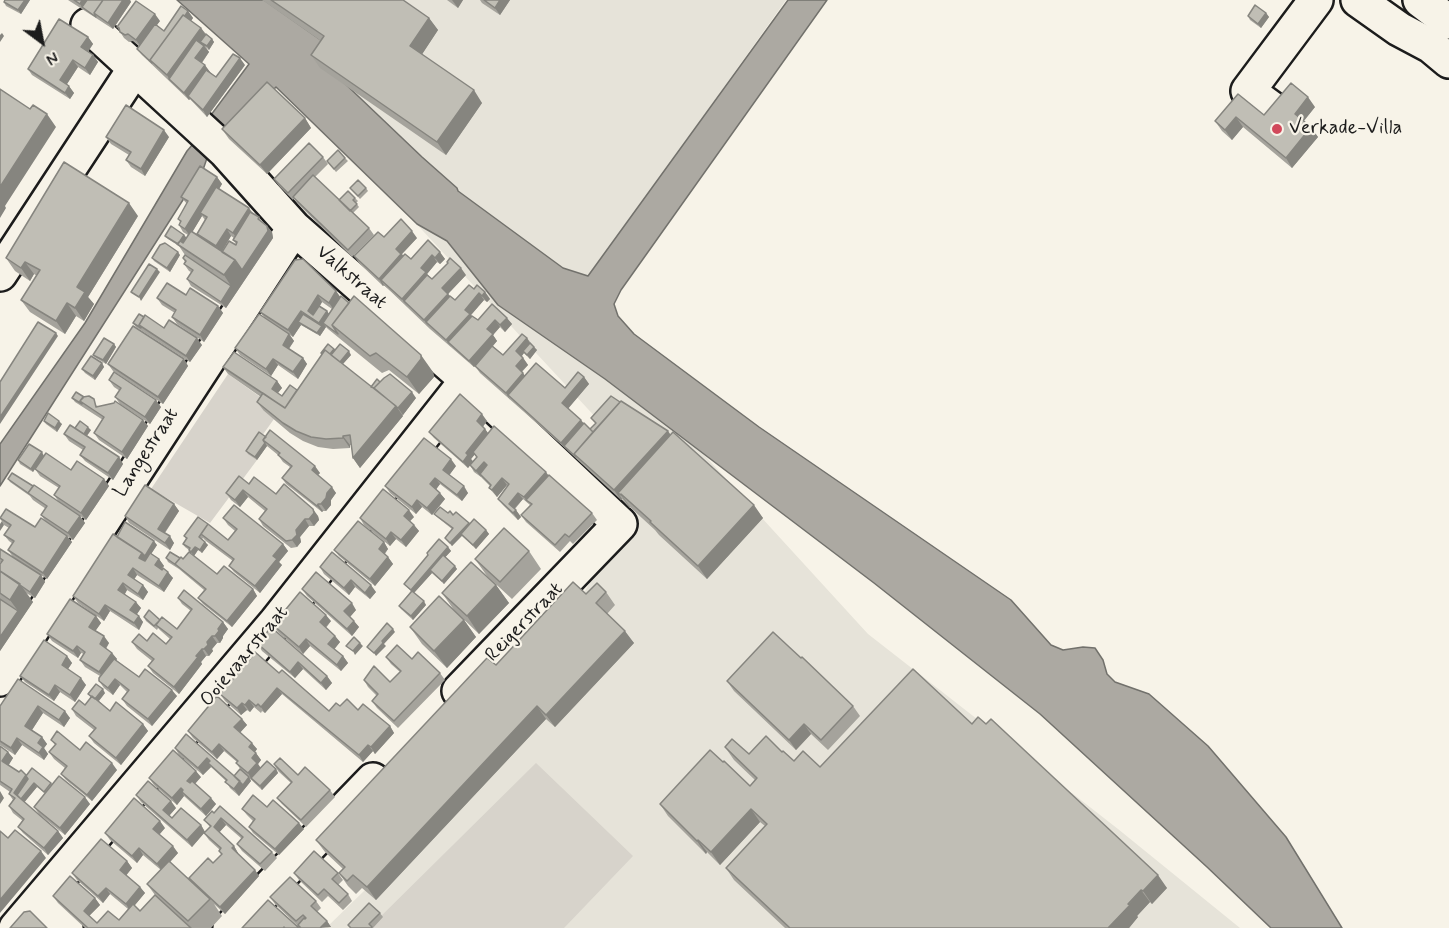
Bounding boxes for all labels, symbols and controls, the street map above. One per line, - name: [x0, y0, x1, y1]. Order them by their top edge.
- north arrow: [12, 12, 72, 72]
- text: N: [42, 46, 62, 69]
- place label: Verkade-Villa: [1289, 117, 1402, 141]
- marker: Verkade-Villa: [1270, 122, 1284, 136]
- street label: Valkstraat: [311, 241, 391, 315]
- street label: Langestraat: [109, 404, 185, 502]
- street label: Reigerstraat: [481, 578, 569, 668]
- street label: Ooievaarstraat: [196, 602, 294, 712]

